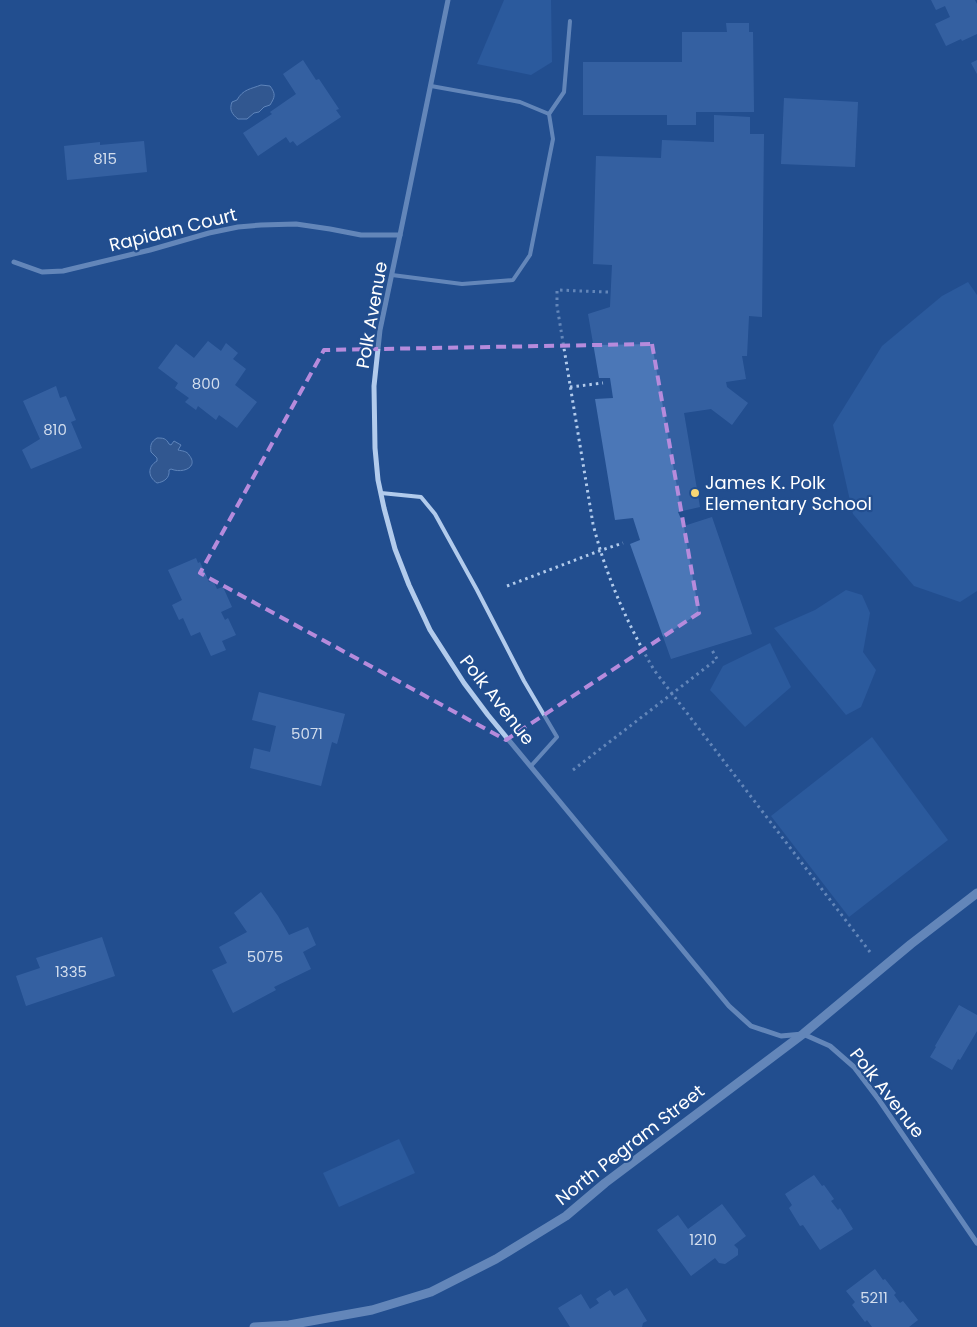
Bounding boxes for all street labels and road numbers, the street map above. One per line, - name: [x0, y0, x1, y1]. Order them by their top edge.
- street label: Rapidan Court: [107, 202, 239, 257]
- street label: Polk Avenue: [350, 260, 393, 370]
- street label: Polk Avenue: [454, 649, 541, 750]
- street label: Polk Avenue: [844, 1042, 931, 1143]
- street label: North Pegram Street: [550, 1079, 709, 1211]

